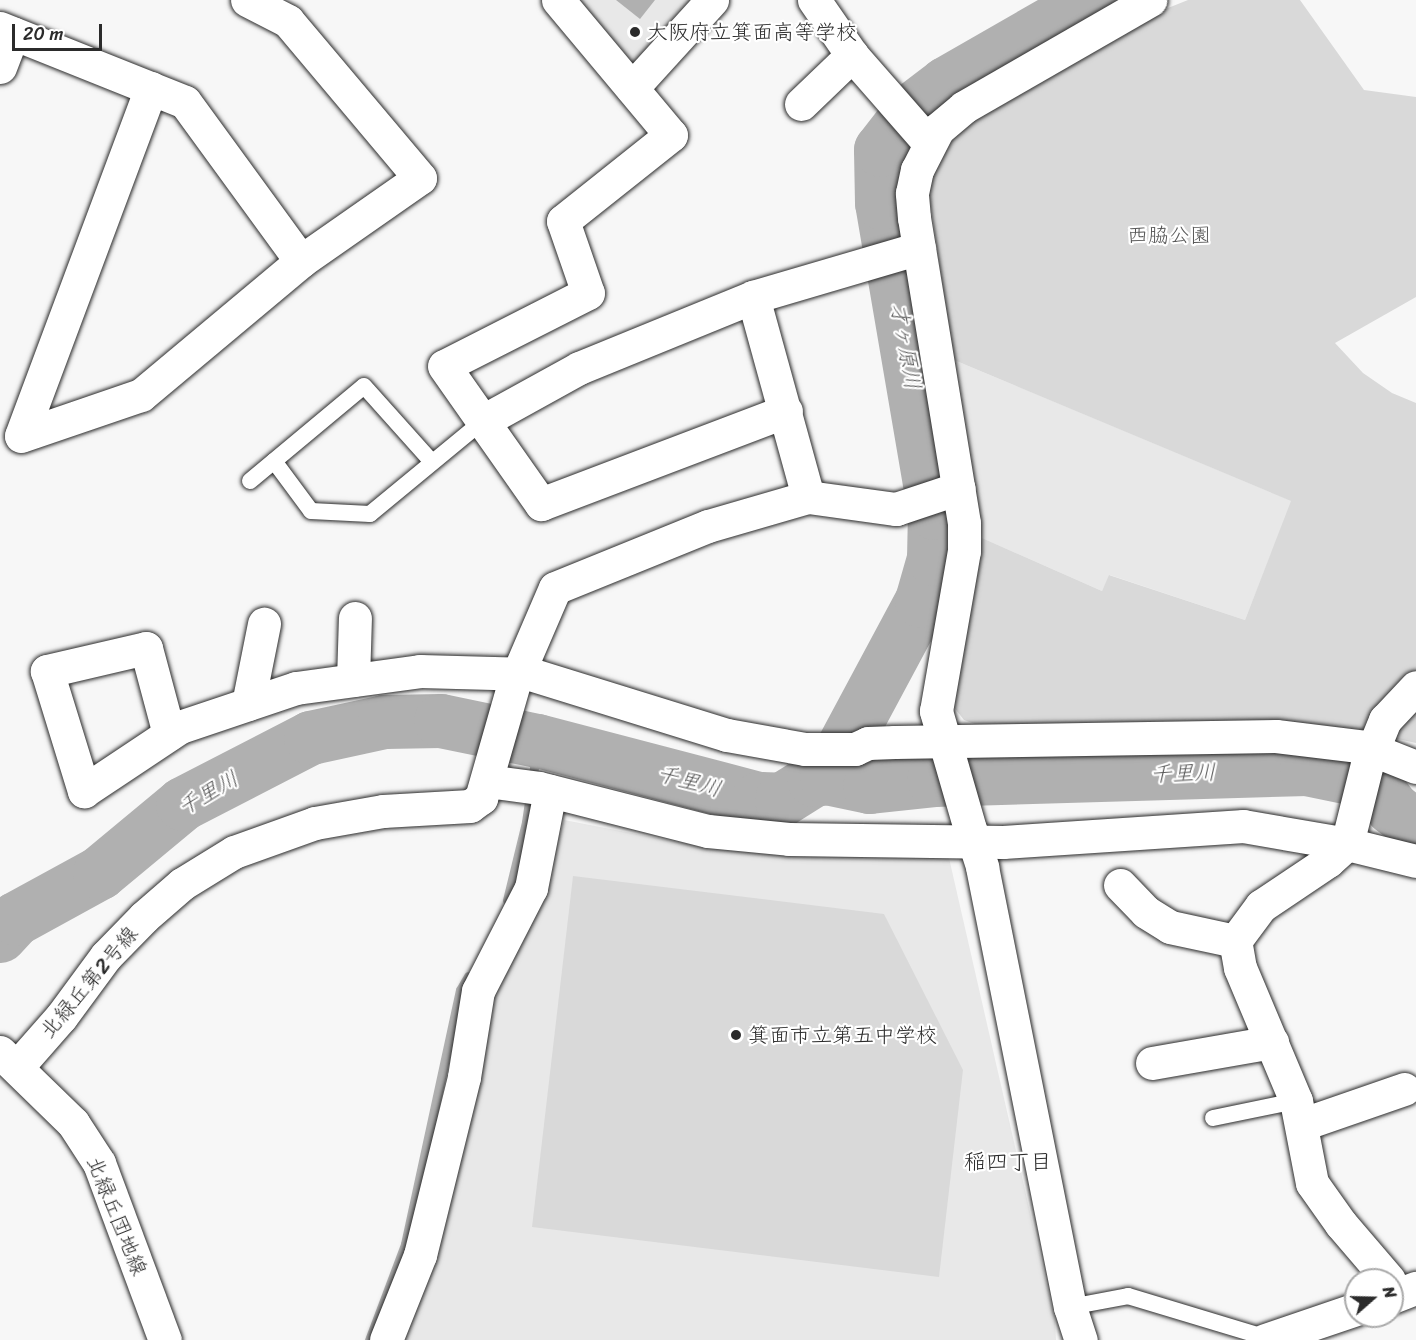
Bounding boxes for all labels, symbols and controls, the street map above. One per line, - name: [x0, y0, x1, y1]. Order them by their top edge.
- scale bar: [15, 12, 105, 50]
- text: 20 m: [23, 18, 63, 50]
- place label: 大阪府立箕面高等学校: [647, 19, 857, 45]
- marker: 大阪府立箕面高等学校: [628, 25, 642, 39]
- park label: 西脇公園: [1127, 222, 1211, 248]
- water label: 才ヶ原川: [885, 300, 927, 392]
- water label: 千里川: [1150, 759, 1216, 787]
- water label: 千里川: [654, 760, 724, 802]
- water label: 千里川: [173, 765, 243, 821]
- street label: 北緑丘第2号線: [35, 921, 143, 1043]
- place label: 箕面市立第五中学校: [748, 1022, 937, 1048]
- marker: 箕面市立第五中学校: [729, 1028, 743, 1042]
- district label: 稲四丁目: [964, 1149, 1052, 1175]
- street label: 北緑丘団地線: [82, 1153, 152, 1279]
- north arrow: [1344, 1268, 1404, 1328]
- text: N: [1374, 1282, 1405, 1303]

